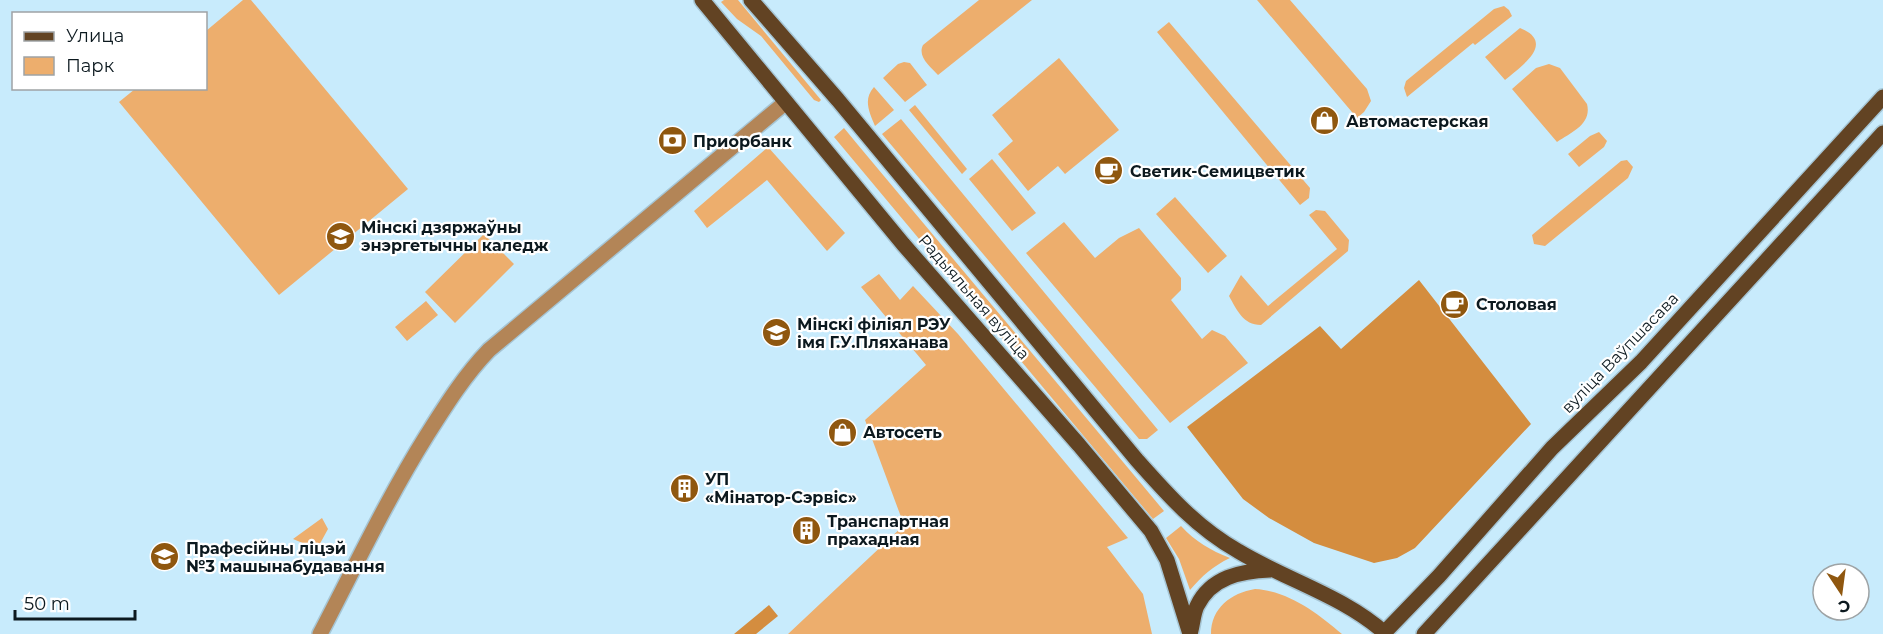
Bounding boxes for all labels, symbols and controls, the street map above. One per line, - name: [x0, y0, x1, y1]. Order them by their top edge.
- legend: [12, 12, 207, 90]
- text: Улица: [66, 25, 124, 47]
- text: Парк: [66, 55, 115, 77]
- shop icon: Автомастерская: [1309, 105, 1341, 137]
- place label: Автомастерская: [1346, 112, 1488, 131]
- bank icon: Приорбанк: [656, 125, 688, 157]
- place label: Приорбанк: [693, 132, 792, 151]
- cafe icon: Светик-Семицветик: [1093, 155, 1125, 187]
- place label: Светик-Семицветик: [1130, 162, 1306, 181]
- place label: Мінскі дзяржаўны энэргетычны каледж: [361, 218, 549, 255]
- school or university icon: Мінскі дзяржаўны энэргетычны каледж: [324, 220, 356, 252]
- street label: Радыяльная вуліца: [915, 231, 1033, 363]
- cafe icon: Столовая: [1439, 288, 1471, 320]
- street label: вуліца Ваўпшасава: [1558, 289, 1682, 417]
- place label: Столовая: [1476, 295, 1557, 314]
- place label: Мінскі філіял РЭУ імя Г.У.Пляханава: [797, 315, 951, 352]
- school or university icon: Мінскі філіял РЭУ імя Г.У.Пляханава: [760, 317, 792, 349]
- shop icon: Автосеть: [826, 416, 858, 448]
- place label: Автосеть: [863, 423, 942, 442]
- place label: УП «Мінатор-Сэрвіс»: [705, 470, 857, 507]
- building icon: УП «Мінатор-Сэрвіс»: [668, 472, 700, 504]
- place label: Транспартная прахадная: [827, 512, 949, 549]
- building icon: Транспартная прахадная: [790, 514, 822, 546]
- place label: Прафесійны ліцэй №3 машынабудавання: [186, 539, 385, 576]
- school or university icon: Прафесійны ліцэй №3 машынабудавання: [149, 541, 181, 573]
- north arrow: [1811, 562, 1871, 622]
- scale bar: [15, 583, 135, 621]
- text: 50 m: [24, 593, 70, 615]
- text: С: [1836, 596, 1852, 617]

